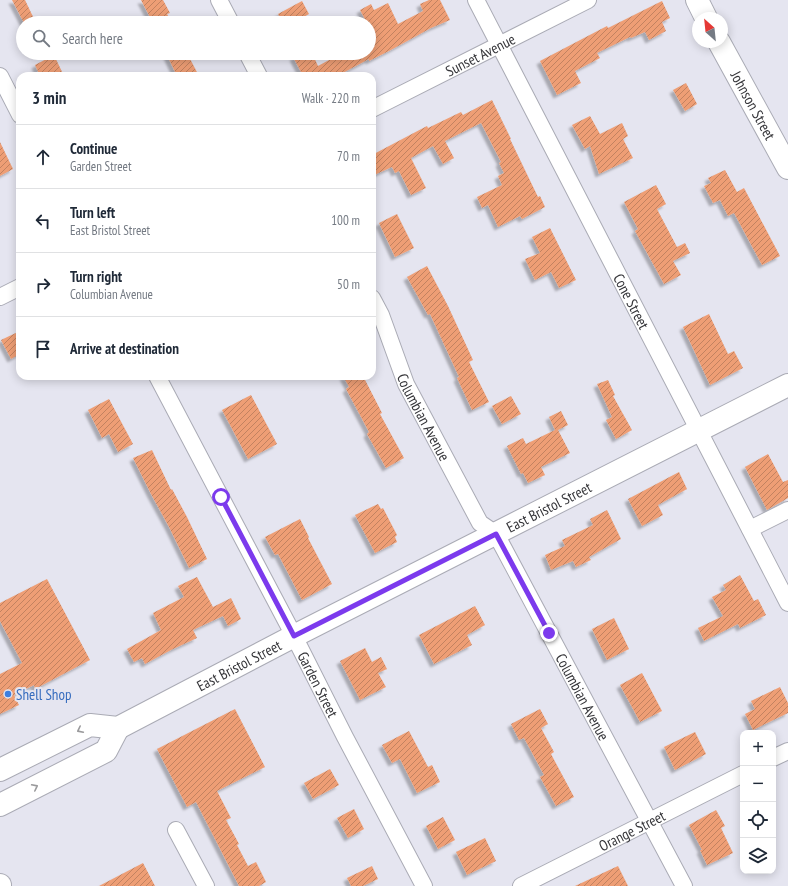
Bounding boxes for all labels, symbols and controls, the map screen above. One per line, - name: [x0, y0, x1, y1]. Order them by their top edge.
- north arrow: [692, 12, 728, 48]
- search box: [16, 16, 376, 60]
- icon: search: [30, 27, 52, 49]
- text: Search here: [62, 29, 123, 48]
- street label: Sunset Avenue: [442, 29, 518, 80]
- street label: Johnson Street: [727, 66, 780, 143]
- text: 3 min: [32, 87, 66, 109]
- text: Walk · 220 m: [302, 90, 360, 107]
- text: Continue: [70, 139, 117, 158]
- icon: ahead: [32, 146, 54, 168]
- text: 70 m: [337, 148, 360, 165]
- text: Garden Street: [70, 158, 132, 175]
- text: Turn left: [70, 203, 115, 222]
- icon: left: [32, 210, 54, 232]
- text: 100 m: [331, 212, 360, 229]
- text: East Bristol Street: [70, 222, 150, 239]
- text: Turn right: [70, 267, 122, 286]
- street label: Cone Street: [610, 270, 654, 332]
- icon: right: [32, 274, 54, 296]
- text: 50 m: [337, 276, 360, 293]
- text: Columbian Avenue: [70, 286, 153, 303]
- icon: arrive: [32, 338, 54, 360]
- text: Arrive at destination: [70, 339, 179, 358]
- street label: Columbian Avenue: [393, 371, 454, 464]
- street label: East Bristol Street: [503, 477, 594, 536]
- route start: [212, 488, 230, 506]
- route end: [540, 624, 558, 642]
- street label: East Bristol Street: [193, 635, 284, 695]
- street label: Garden Street: [294, 648, 343, 720]
- street label: Columbian Avenue: [552, 650, 614, 743]
- place label: Shell Shop: [16, 685, 71, 704]
- marker: Shell Shop: [3, 689, 13, 699]
- one-way arrow: [77, 725, 84, 733]
- map controls: [740, 730, 776, 874]
- button: +: [740, 730, 776, 766]
- button: −: [740, 766, 776, 802]
- one-way arrow: [31, 785, 38, 792]
- button: locate: [740, 802, 776, 838]
- street label: Orange Street: [595, 805, 668, 855]
- button: layers: [740, 838, 776, 874]

